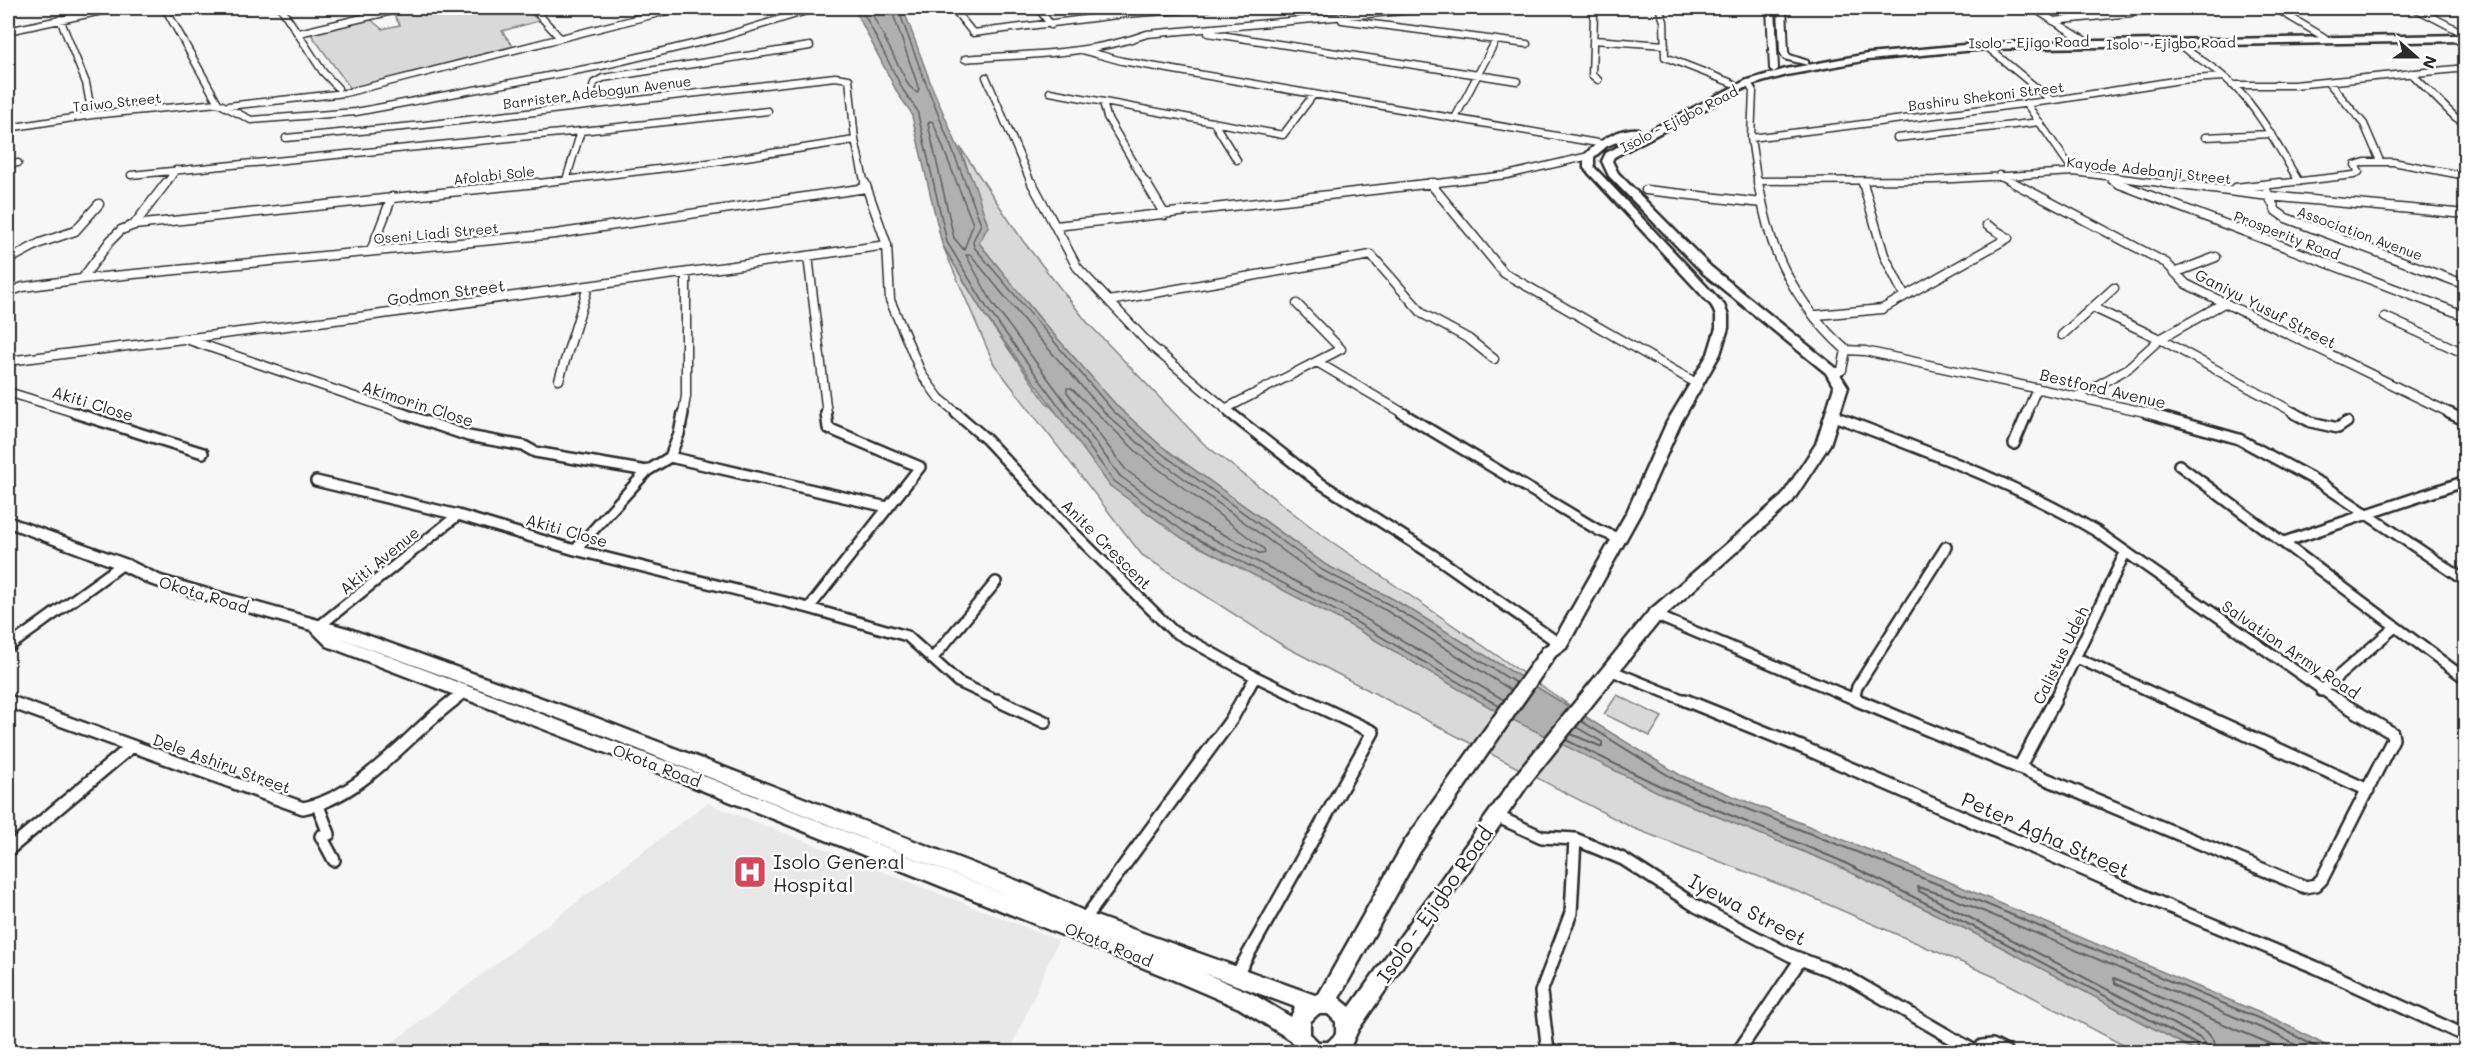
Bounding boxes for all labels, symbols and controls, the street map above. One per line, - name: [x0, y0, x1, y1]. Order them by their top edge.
- north arrow: [2386, 27, 2446, 87]
- street label: Isolo - Ejigo Road: [1968, 31, 2090, 53]
- street label: Isolo - Ejigbo Road: [2106, 32, 2236, 54]
- text: N: [2418, 53, 2442, 72]
- street label: Barrister Adebogun Avenue: [502, 71, 692, 113]
- street label: Bashiru Shekoni Street: [1907, 77, 2065, 115]
- street label: Isolo - Ejigbo Road: [1617, 81, 1741, 157]
- street label: Taiwo Street: [72, 88, 162, 116]
- street label: Kayode Adebanji Street: [2066, 152, 2232, 188]
- street label: Afolabi Sole: [452, 161, 536, 189]
- street label: Association Avenue: [2295, 201, 2425, 265]
- street label: Prosperity Road: [2231, 206, 2343, 264]
- street label: Oseni Liadi Street: [373, 218, 499, 248]
- street label: Ganiyu Yusuf Street: [2192, 263, 2340, 353]
- street label: Godmon Street: [386, 274, 506, 310]
- street label: Bestford Avenue: [2038, 363, 2168, 413]
- street label: Akimorin Close: [359, 375, 477, 431]
- street label: Akiti Close: [50, 381, 136, 425]
- street label: Anite Crescent: [1057, 494, 1157, 594]
- street label: Akiti Close: [524, 508, 610, 552]
- street label: Akiti Avenue: [335, 521, 423, 599]
- street label: Okota Road: [157, 570, 251, 618]
- street label: Salvation Army Road: [2218, 595, 2364, 703]
- street label: Calistus Udeh: [2027, 603, 2093, 707]
- street label: Dele Ashiru Street: [150, 728, 294, 798]
- street label: Okota Road: [610, 739, 704, 791]
- street label: Peter Agha Street: [1958, 785, 2134, 883]
- street label: Isolo - Ejigbo Road: [1370, 821, 1498, 987]
- place label: Isolo General Hospital: [773, 848, 905, 897]
- hospital icon: Isolo General Hospital: [732, 854, 768, 890]
- street label: Iyewa Street: [1685, 867, 1811, 951]
- street label: Okota Road: [1062, 917, 1156, 971]

